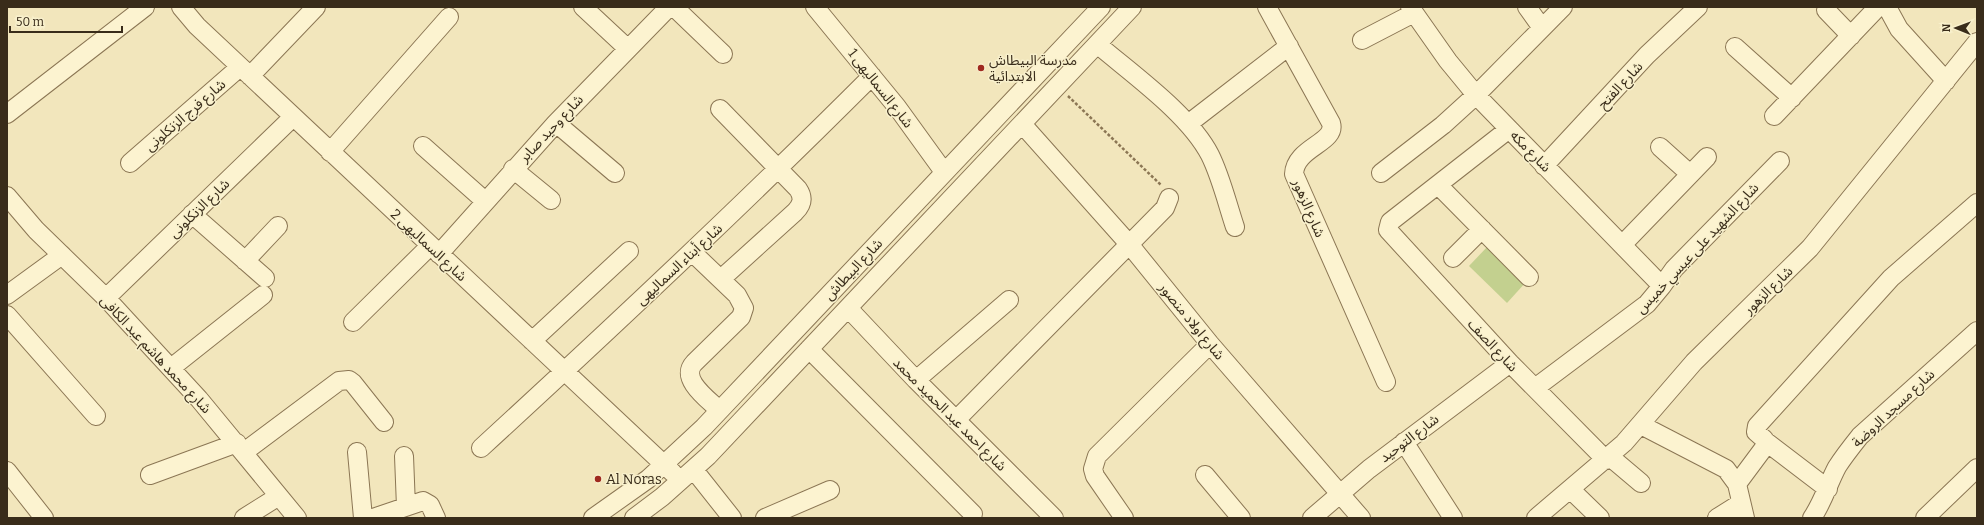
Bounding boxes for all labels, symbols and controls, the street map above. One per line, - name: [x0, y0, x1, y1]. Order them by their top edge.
- scale bar: [10, 8, 122, 34]
- north arrow: [1936, 8, 1976, 48]
- text: 50 m: [16, 15, 45, 29]
- text: N: [1940, 23, 1953, 32]
- street label: شارع السماليهى 1: [843, 45, 917, 133]
- place label: مدرسة البيطاش الابتدائية: [989, 52, 1077, 85]
- street label: شارع الفتح: [1594, 58, 1648, 114]
- marker: مدرسة البيطاش الابتدائية: [976, 63, 986, 73]
- street label: شارع فرج الزنكلونى: [141, 76, 231, 157]
- street label: شارع وحيد صابر: [515, 91, 588, 168]
- street label: شارع مكه: [1505, 127, 1555, 177]
- street label: شارع الزنكلونى: [165, 175, 235, 243]
- street label: شارع الزهور: [1286, 175, 1328, 241]
- street label: شارع الشهيد على عيسي خميس: [1632, 179, 1764, 319]
- street label: شارع السماليهى 2: [386, 206, 470, 286]
- street label: شارع أبناء السماليهى: [632, 219, 727, 310]
- street label: شارع البيطاش: [821, 235, 888, 305]
- street label: شارع الزهور: [1739, 263, 1798, 320]
- street label: شارع اولاد منصور: [1153, 278, 1228, 365]
- street label: شارع محمد هاشم عبد الكافى: [95, 292, 215, 418]
- street label: شارع الصف: [1463, 316, 1521, 377]
- street label: شارع احمد عبد الحميد محمد: [888, 354, 1010, 476]
- street label: شارع مسجد الروضة: [1849, 366, 1940, 452]
- street label: شارع التوحيد: [1376, 411, 1444, 468]
- place label: Al Noras: [606, 471, 662, 488]
- marker: Al Noras: [593, 474, 603, 484]

